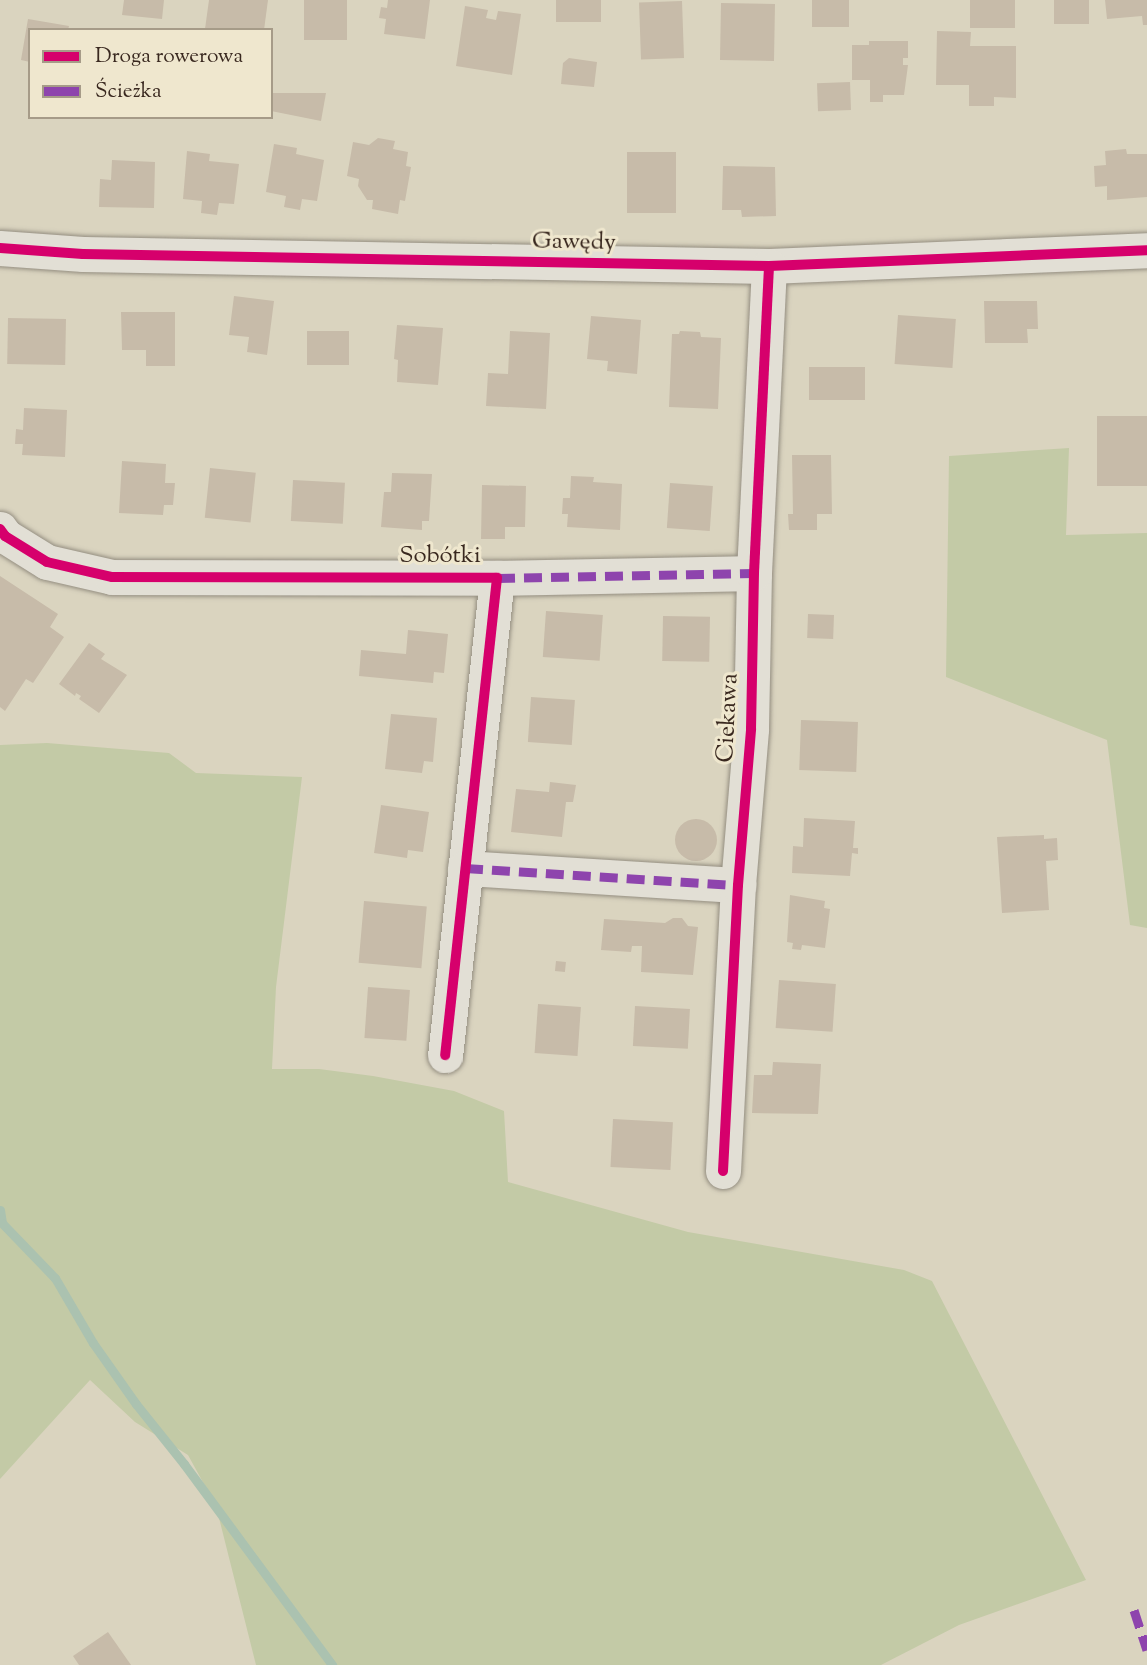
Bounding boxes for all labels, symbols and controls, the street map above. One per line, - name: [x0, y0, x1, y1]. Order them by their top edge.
- legend: [28, 28, 273, 119]
- text: Droga rowerowa: [95, 42, 243, 72]
- text: Ścieżka: [95, 77, 162, 107]
- street label: Gawędy: [532, 228, 616, 258]
- street label: Sobótki: [399, 543, 481, 571]
- street label: Ciekawa: [712, 673, 746, 763]

